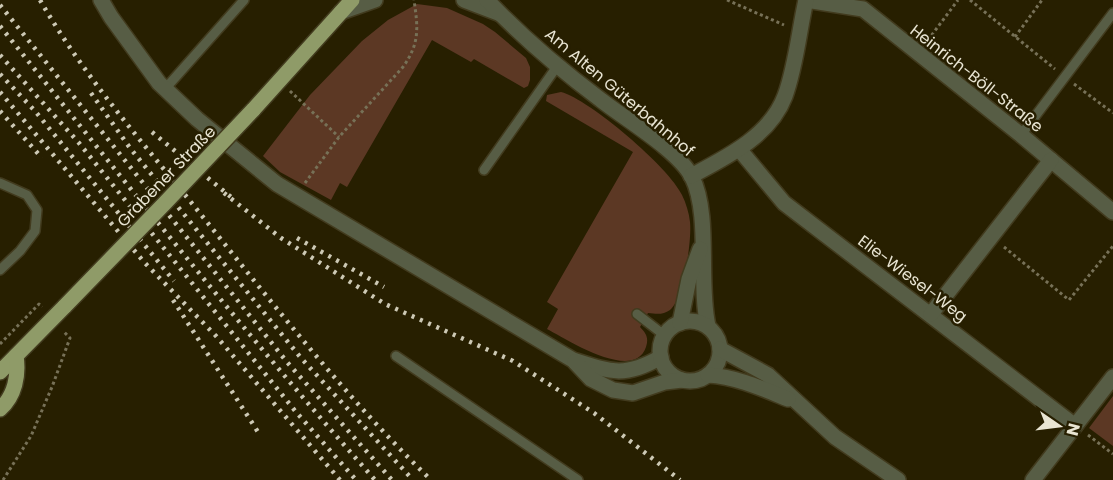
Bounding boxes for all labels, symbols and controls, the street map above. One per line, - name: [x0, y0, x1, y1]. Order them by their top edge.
- street label: Heinrich-Böll-Straße: [905, 19, 1048, 138]
- street label: Am Alten Güterbahnhof: [540, 23, 699, 162]
- street label: Grabener Straße: [112, 120, 221, 232]
- street label: Elie-Wiesel-Weg: [853, 230, 972, 327]
- north arrow: [1029, 396, 1089, 456]
- text: N: [1060, 421, 1086, 438]

